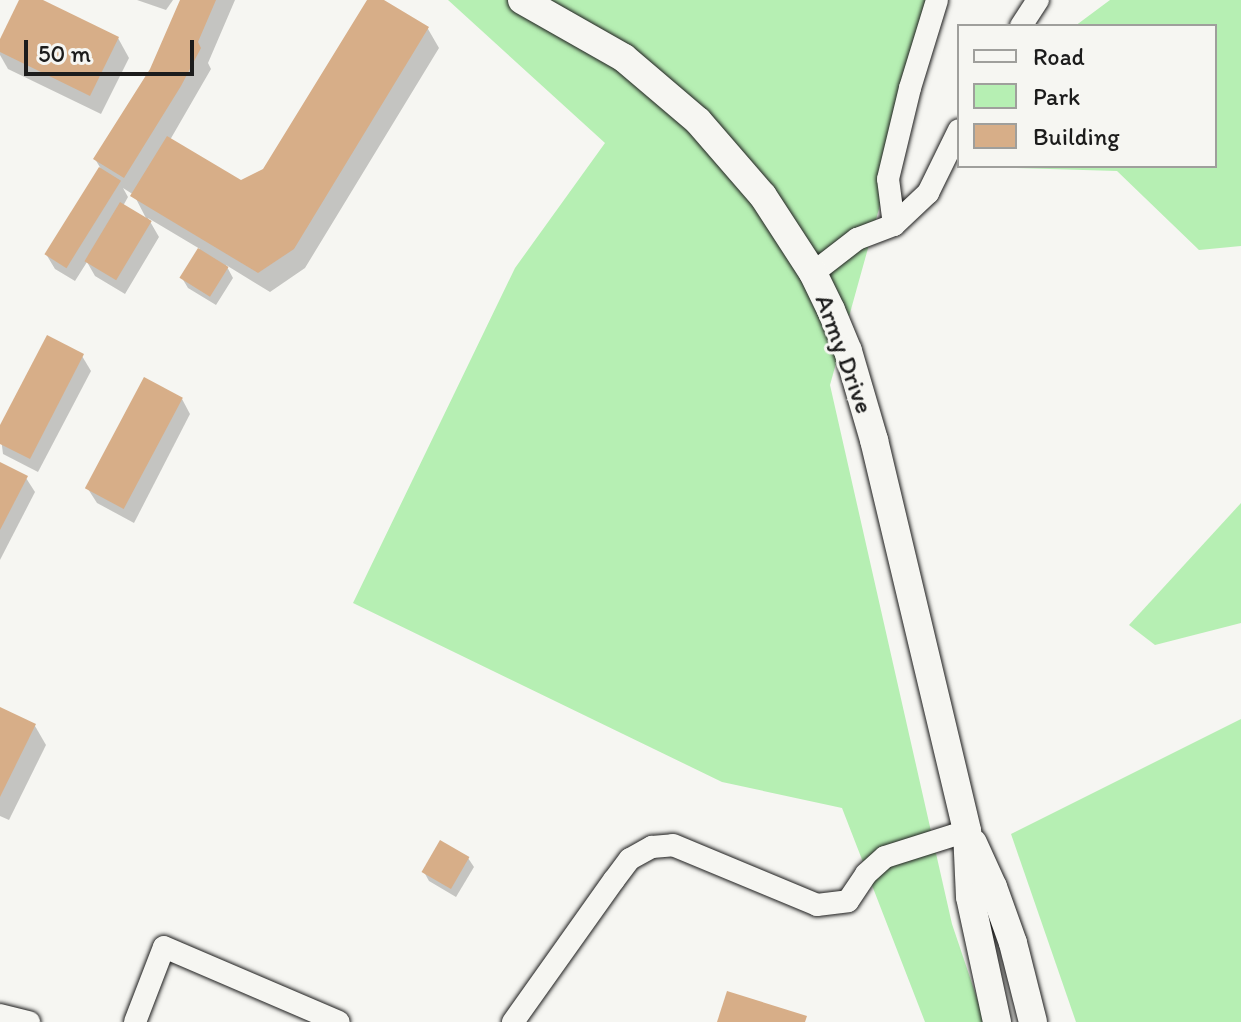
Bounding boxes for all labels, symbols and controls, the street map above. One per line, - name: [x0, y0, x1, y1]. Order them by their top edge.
- scale bar: [28, 24, 198, 74]
- legend: [957, 24, 1217, 168]
- text: 50 m: [38, 39, 91, 68]
- text: Road: [1033, 42, 1085, 71]
- text: Park: [1033, 82, 1080, 111]
- text: Building: [1033, 122, 1120, 151]
- street label: Army Drive: [808, 290, 880, 418]

